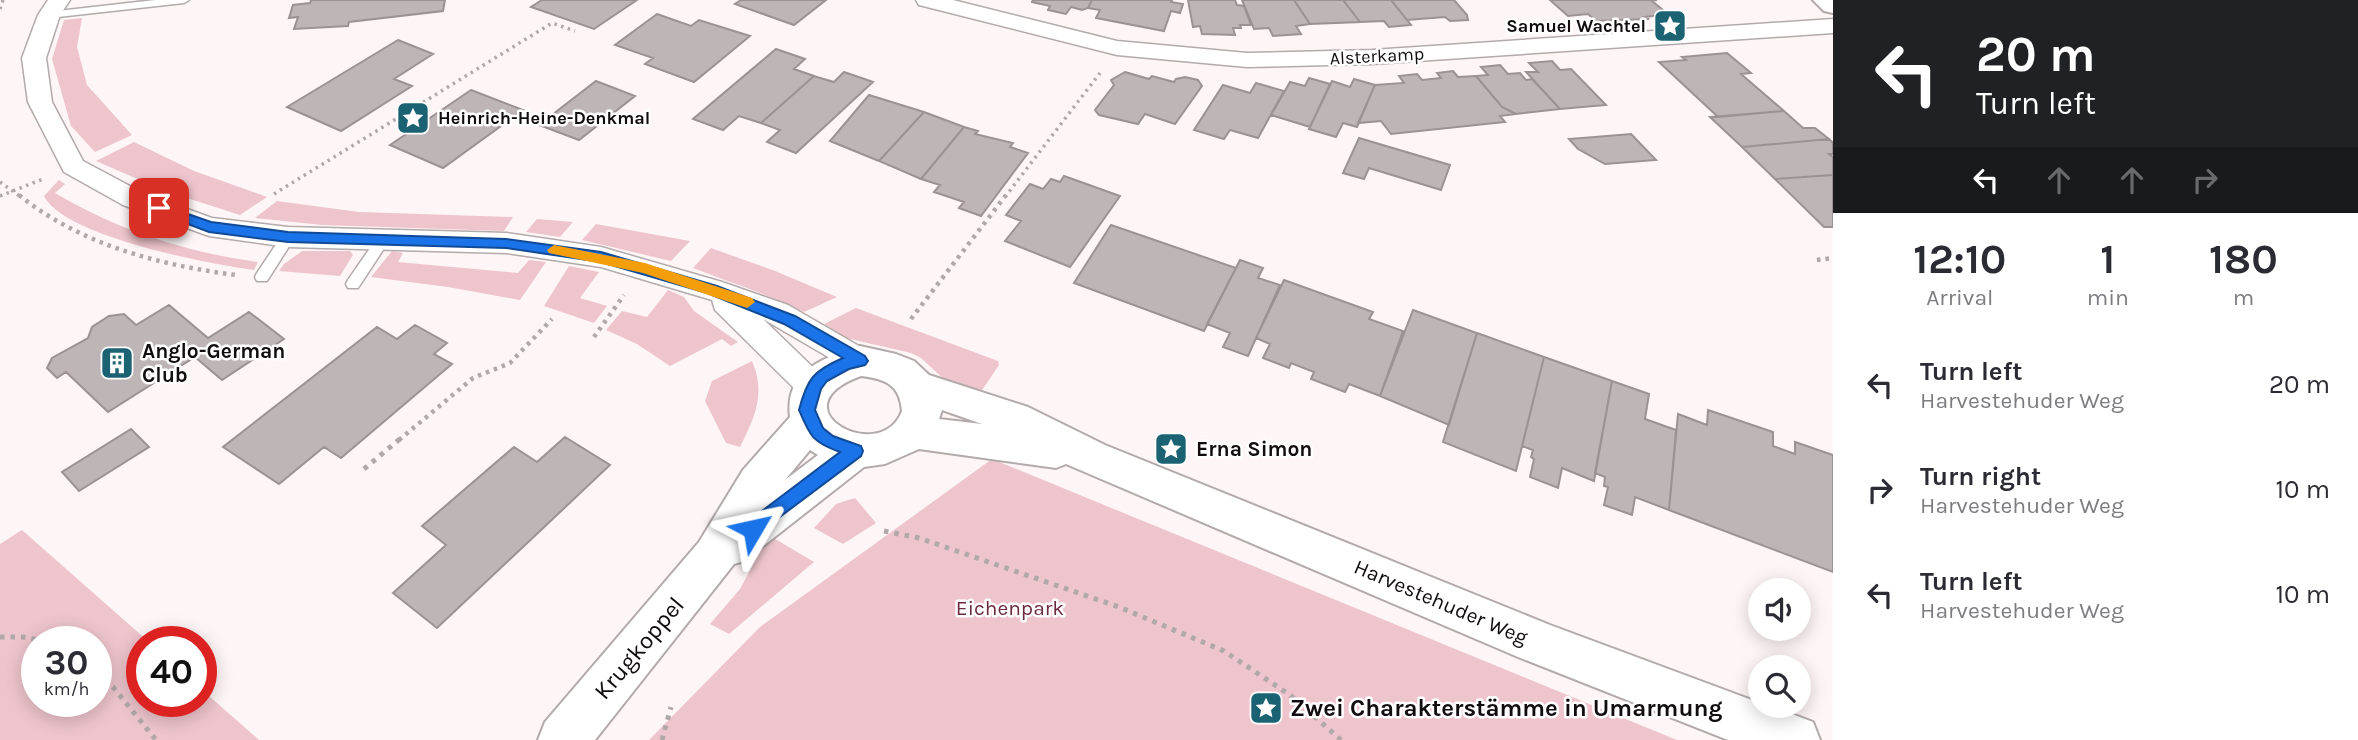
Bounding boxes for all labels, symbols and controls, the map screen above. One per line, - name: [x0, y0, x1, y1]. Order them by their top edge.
- place icon: Samuel Wachtel: [1651, 7, 1689, 45]
- place label: Samuel Wachtel: [1506, 15, 1646, 37]
- text: 20 m: [1976, 26, 2096, 83]
- icon: left: [1861, 28, 1952, 119]
- street label: Alsterkamp: [1329, 43, 1425, 69]
- text: Turn left: [1976, 85, 2096, 122]
- place icon: Heinrich-Heine-Denkmal: [394, 99, 432, 137]
- place label: Heinrich-Heine-Denkmal: [438, 107, 650, 129]
- icon: left: [1967, 161, 2005, 199]
- icon: ahead: [2040, 161, 2078, 199]
- icon: ahead: [2113, 161, 2151, 199]
- icon: right: [2186, 161, 2224, 199]
- pin: [129, 178, 189, 238]
- icon: arrive: [140, 189, 178, 227]
- text: 12:10: [1913, 234, 2006, 284]
- text: 1: [2100, 234, 2115, 284]
- text: 180: [2209, 234, 2278, 284]
- text: Arrival: [1926, 284, 1993, 311]
- text: min: [2087, 284, 2129, 311]
- text: m: [2233, 284, 2254, 311]
- place label: Anglo-German Club: [142, 339, 285, 387]
- building icon: Anglo-German Club: [98, 344, 136, 382]
- text: Turn left: [1920, 356, 2022, 387]
- icon: left: [1861, 366, 1899, 404]
- text: 20 m: [2269, 369, 2330, 400]
- text: Harvestehuder Weg: [1920, 387, 2124, 414]
- place icon: Erna Simon: [1152, 430, 1190, 468]
- place label: Erna Simon: [1196, 437, 1312, 461]
- text: Turn right: [1920, 461, 2041, 492]
- icon: right: [1861, 471, 1899, 509]
- text: 10 m: [2275, 474, 2330, 505]
- position arrow: [716, 492, 790, 566]
- text: Harvestehuder Weg: [1920, 492, 2124, 519]
- street label: Harvestehuder Weg: [1351, 555, 1532, 649]
- text: Turn left: [1920, 566, 2022, 597]
- icon: left: [1861, 576, 1899, 614]
- map controls: [1748, 578, 1811, 718]
- button: sound: [1748, 578, 1811, 641]
- text: 10 m: [2275, 579, 2330, 610]
- street label: Krugkoppel: [588, 591, 690, 705]
- park label: Eichenpark: [956, 596, 1064, 620]
- text: Harvestehuder Weg: [1920, 597, 2124, 624]
- speed limit sign: 40: [126, 626, 217, 717]
- text: 30: [45, 642, 88, 683]
- button: search: [1748, 655, 1811, 718]
- text: km/h: [44, 678, 89, 700]
- place icon: Zwei Charakterstämme in Umarmung: [1247, 689, 1285, 727]
- place label: Zwei Charakterstämme in Umarmung: [1290, 694, 1722, 722]

